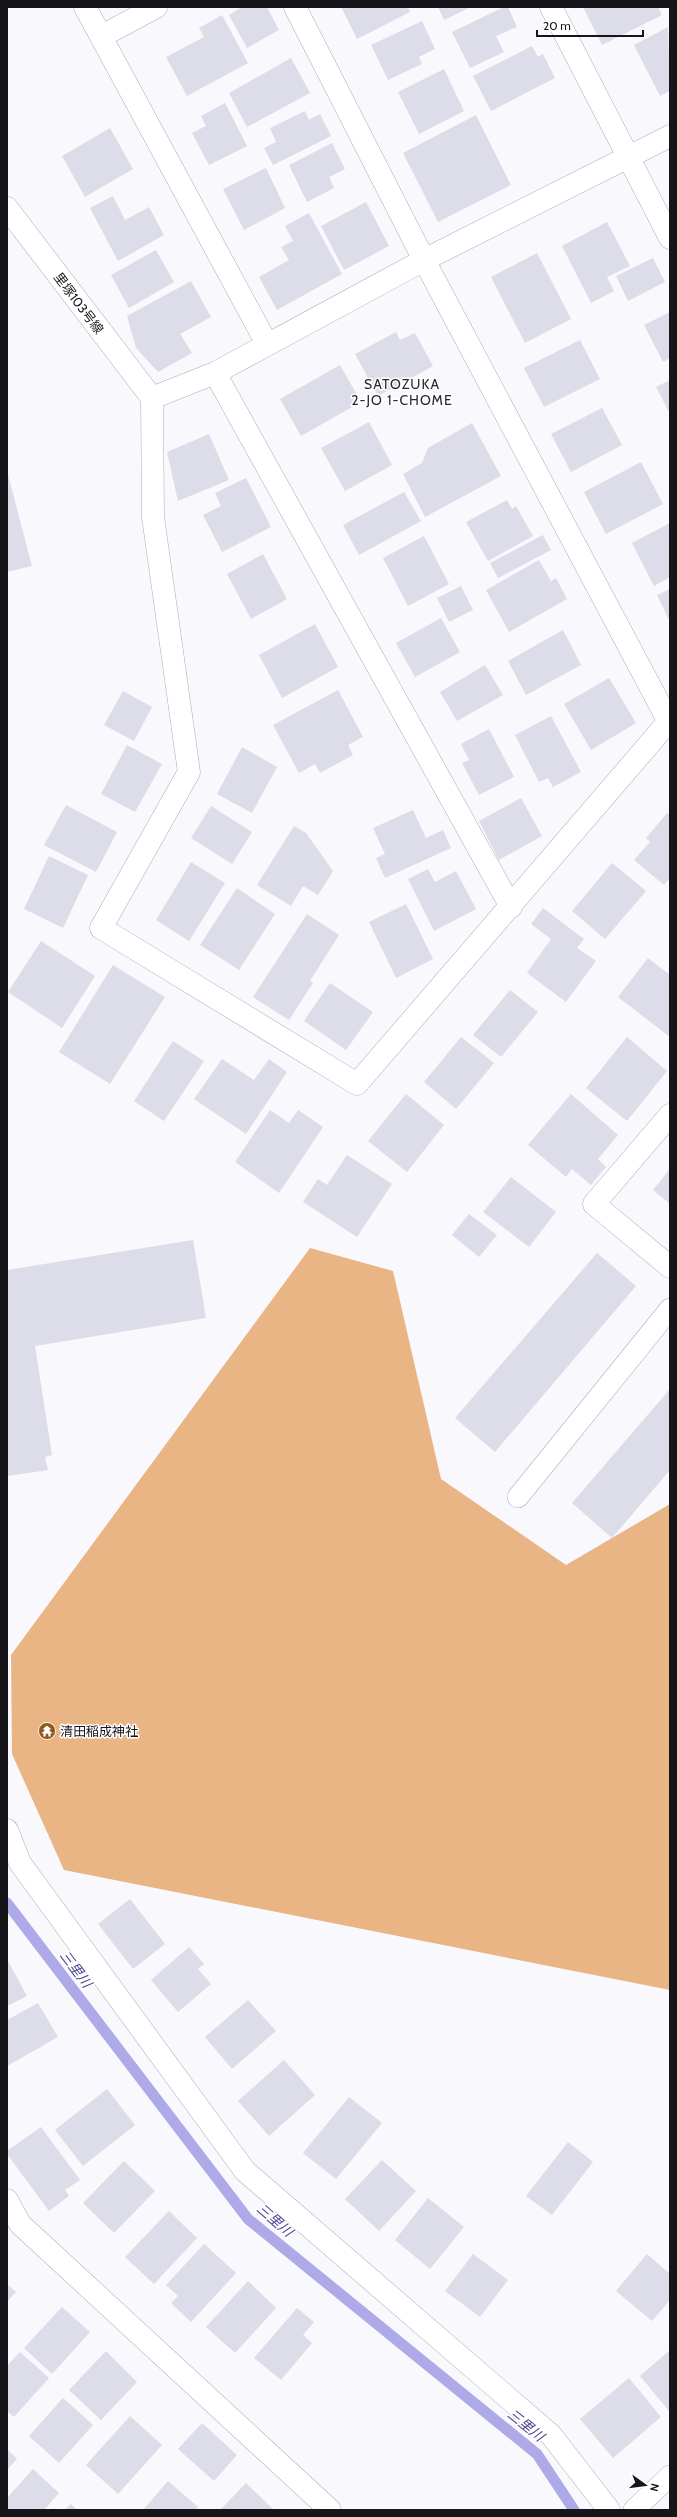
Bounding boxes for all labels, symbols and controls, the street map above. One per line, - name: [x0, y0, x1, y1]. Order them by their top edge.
- scale bar: [537, 12, 643, 38]
- text: 20 m: [543, 18, 571, 33]
- street label: 里塚103号線: [51, 269, 107, 337]
- district label: SATOZUKA 2-JO 1-CHOME: [351, 375, 453, 409]
- temple icon: 清田稲成神社: [37, 1721, 57, 1741]
- place label: 清田稲成神社: [60, 1723, 138, 1739]
- water label: 三里川: [56, 1947, 97, 1993]
- water label: 三里川: [253, 2199, 298, 2242]
- water label: 三里川: [504, 2405, 550, 2446]
- north arrow: [625, 2465, 665, 2505]
- text: N: [647, 2482, 662, 2493]

